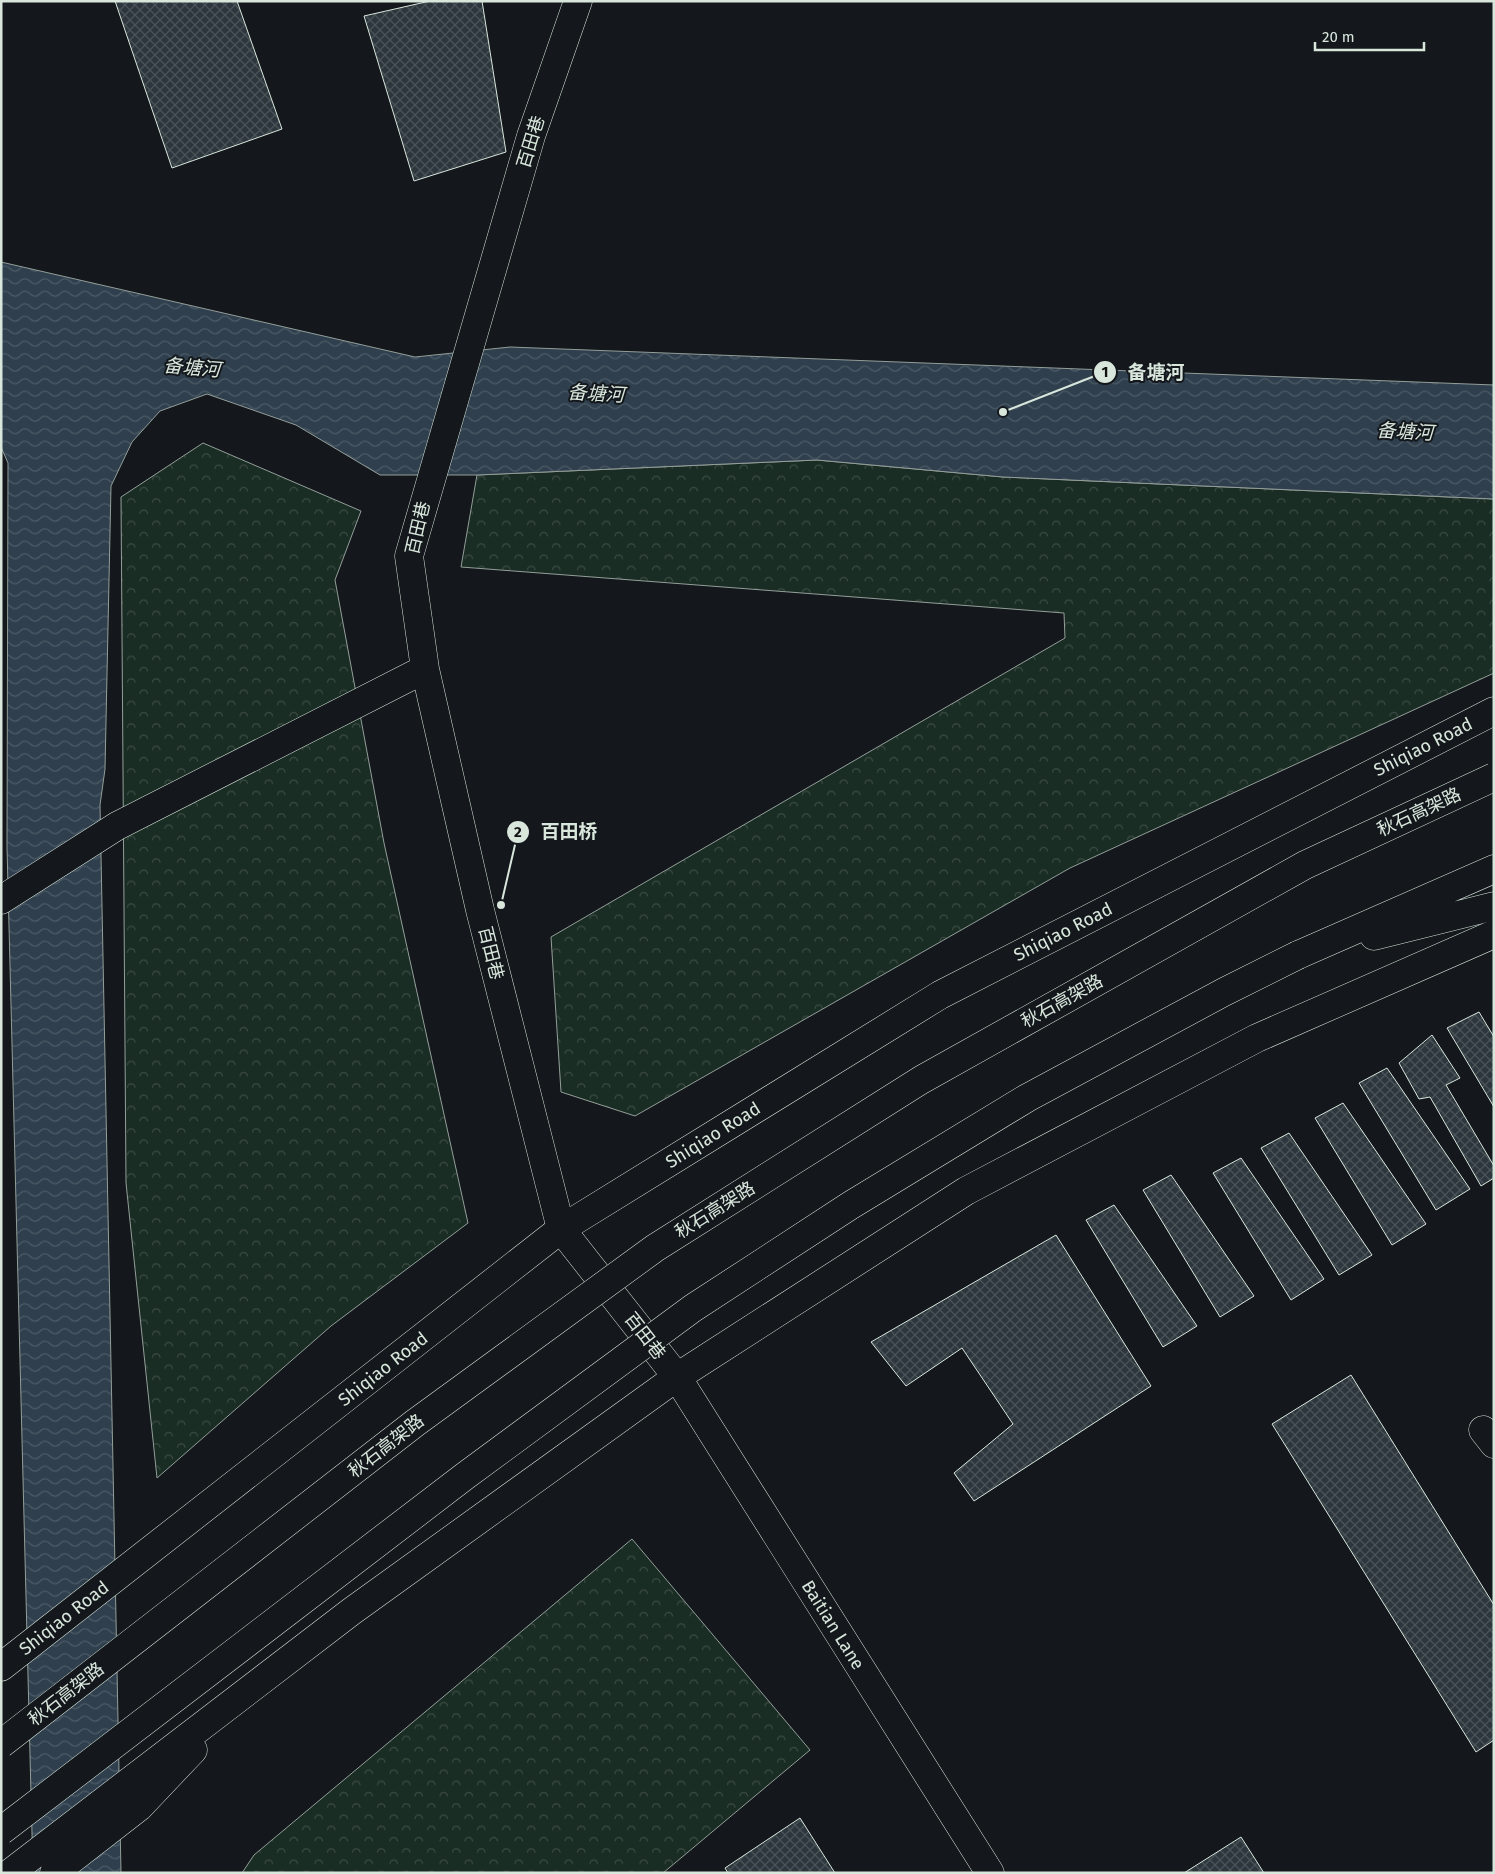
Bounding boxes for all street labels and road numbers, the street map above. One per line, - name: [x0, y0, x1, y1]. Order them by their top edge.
- street label: 百田巷: [513, 113, 549, 171]
- street label: 百田巷: [401, 499, 435, 557]
- street label: Shiqiao Road: [1370, 713, 1476, 781]
- street label: 秋石高架路: [1374, 783, 1464, 841]
- street label: Shiqiao Road: [1010, 898, 1116, 966]
- street label: 百田巷: [474, 924, 508, 982]
- street label: 秋石高架路: [1017, 970, 1107, 1032]
- street label: Shiqiao Road: [661, 1097, 765, 1173]
- street label: 秋石高架路: [671, 1177, 759, 1243]
- street label: 百田巷: [620, 1308, 670, 1364]
- street label: Shiqiao Road: [334, 1327, 432, 1411]
- street label: 秋石高架路: [344, 1410, 428, 1482]
- street label: Shiqiao Road: [15, 1576, 113, 1660]
- street label: Baitian Lane: [797, 1576, 869, 1674]
- street label: 秋石高架路: [24, 1658, 108, 1730]

